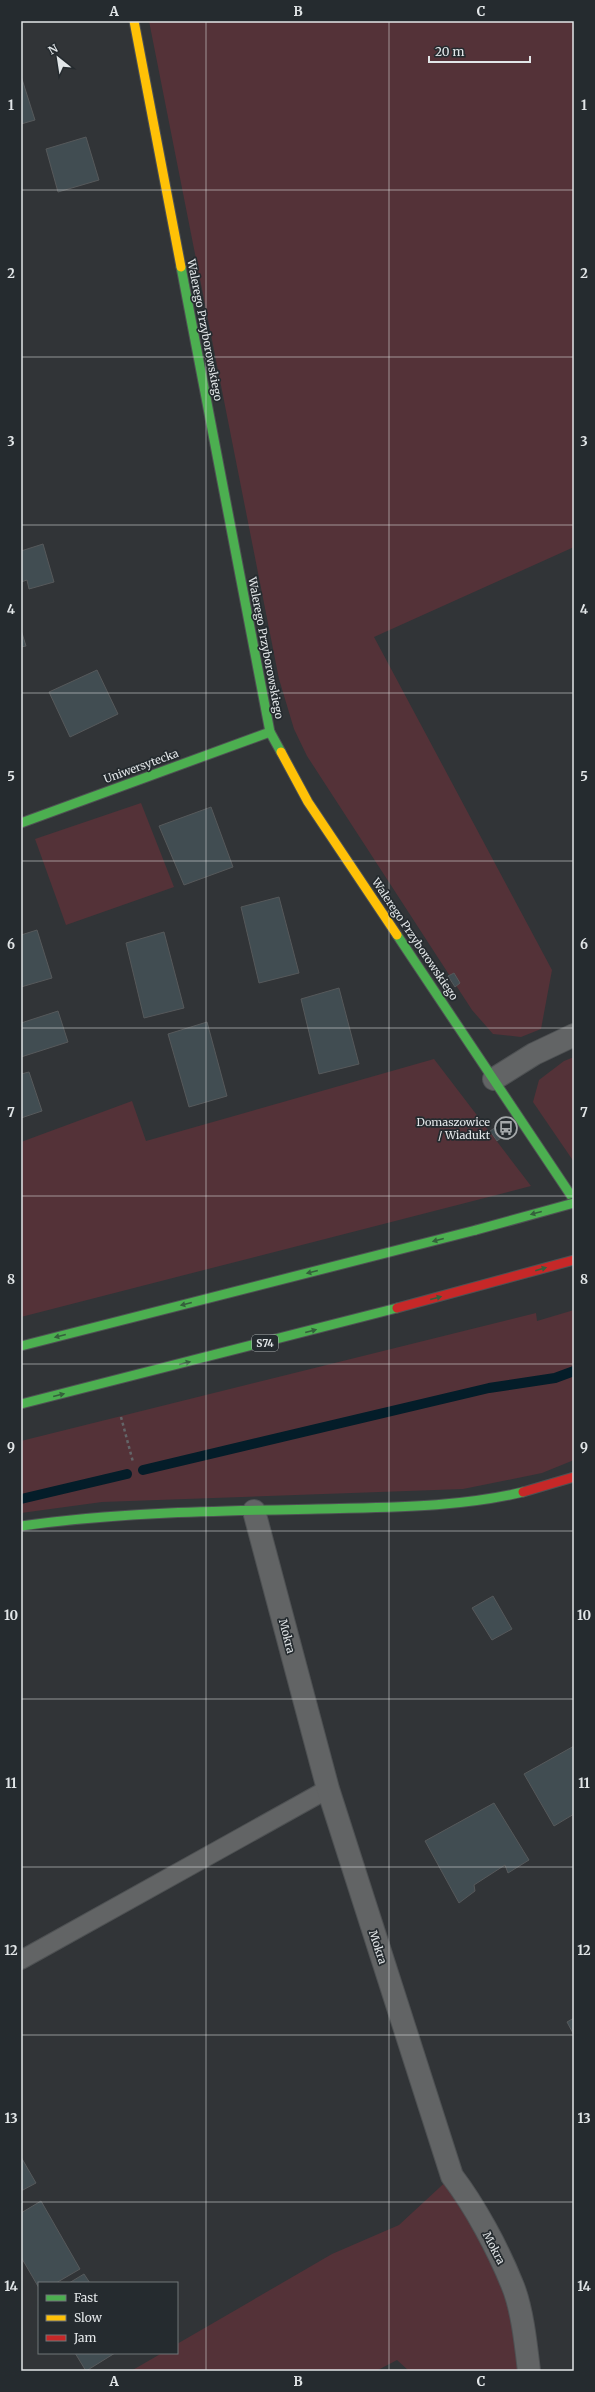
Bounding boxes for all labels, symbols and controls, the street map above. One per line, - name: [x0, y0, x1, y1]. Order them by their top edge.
- text: A: [108, 3, 119, 20]
- text: B: [293, 3, 303, 20]
- text: C: [477, 3, 486, 20]
- north arrow: [38, 38, 78, 78]
- scale bar: [429, 38, 530, 64]
- text: N: [46, 41, 61, 58]
- text: 20 m: [435, 44, 464, 59]
- text: 1: [8, 97, 14, 114]
- text: 1: [581, 97, 587, 114]
- street label: Walerego Przyborowskiego: [184, 257, 226, 403]
- text: 2: [7, 265, 15, 282]
- text: 2: [580, 265, 588, 282]
- text: 3: [7, 433, 15, 450]
- text: 3: [580, 433, 588, 450]
- street label: Walerego Przyborowskiego: [245, 575, 287, 721]
- text: 4: [7, 601, 16, 618]
- text: 4: [580, 601, 589, 618]
- street label: Uniwersytecka: [102, 746, 180, 786]
- text: 5: [7, 768, 15, 785]
- text: 5: [580, 768, 588, 785]
- street label: Walerego Przyborowskiego: [368, 875, 461, 1003]
- text: 6: [7, 936, 15, 953]
- text: 6: [580, 936, 588, 953]
- text: 7: [7, 1104, 15, 1121]
- text: 7: [580, 1104, 588, 1121]
- place label: Domaszowice / Wiadukt: [416, 1115, 491, 1142]
- bus stop icon: Domaszowice / Wiadukt: [493, 1115, 519, 1141]
- one-way arrow: [530, 1210, 542, 1216]
- one-way arrow: [432, 1237, 444, 1243]
- one-way arrow: [535, 1266, 547, 1272]
- one-way arrow: [306, 1270, 318, 1276]
- text: 8: [7, 1271, 15, 1288]
- text: 8: [580, 1271, 588, 1288]
- one-way arrow: [430, 1294, 443, 1300]
- one-way arrow: [180, 1301, 192, 1307]
- one-way arrow: [305, 1328, 317, 1334]
- one-way arrow: [54, 1333, 66, 1339]
- road number: S74: [252, 1335, 278, 1351]
- one-way arrow: [179, 1360, 191, 1366]
- one-way arrow: [53, 1391, 65, 1397]
- text: 9: [7, 1439, 15, 1456]
- text: 9: [580, 1439, 588, 1456]
- text: 10: [4, 1607, 18, 1624]
- text: 10: [577, 1607, 591, 1624]
- street label: Mokra: [276, 1617, 298, 1655]
- text: 11: [5, 1775, 17, 1792]
- text: 11: [578, 1775, 590, 1792]
- street label: Mokra: [366, 1928, 390, 1966]
- text: 12: [4, 1942, 18, 1959]
- text: 12: [577, 1942, 591, 1959]
- text: 13: [4, 2110, 18, 2127]
- text: 13: [577, 2110, 591, 2127]
- street label: Mokra: [480, 2229, 508, 2267]
- text: 14: [4, 2278, 19, 2295]
- text: 14: [577, 2278, 592, 2295]
- legend: [38, 2282, 178, 2354]
- text: Fast: [74, 2290, 98, 2305]
- text: Slow: [74, 2310, 103, 2325]
- text: Jam: [73, 2330, 97, 2345]
- text: A: [108, 2373, 119, 2390]
- text: B: [293, 2373, 303, 2390]
- text: C: [477, 2373, 486, 2390]

